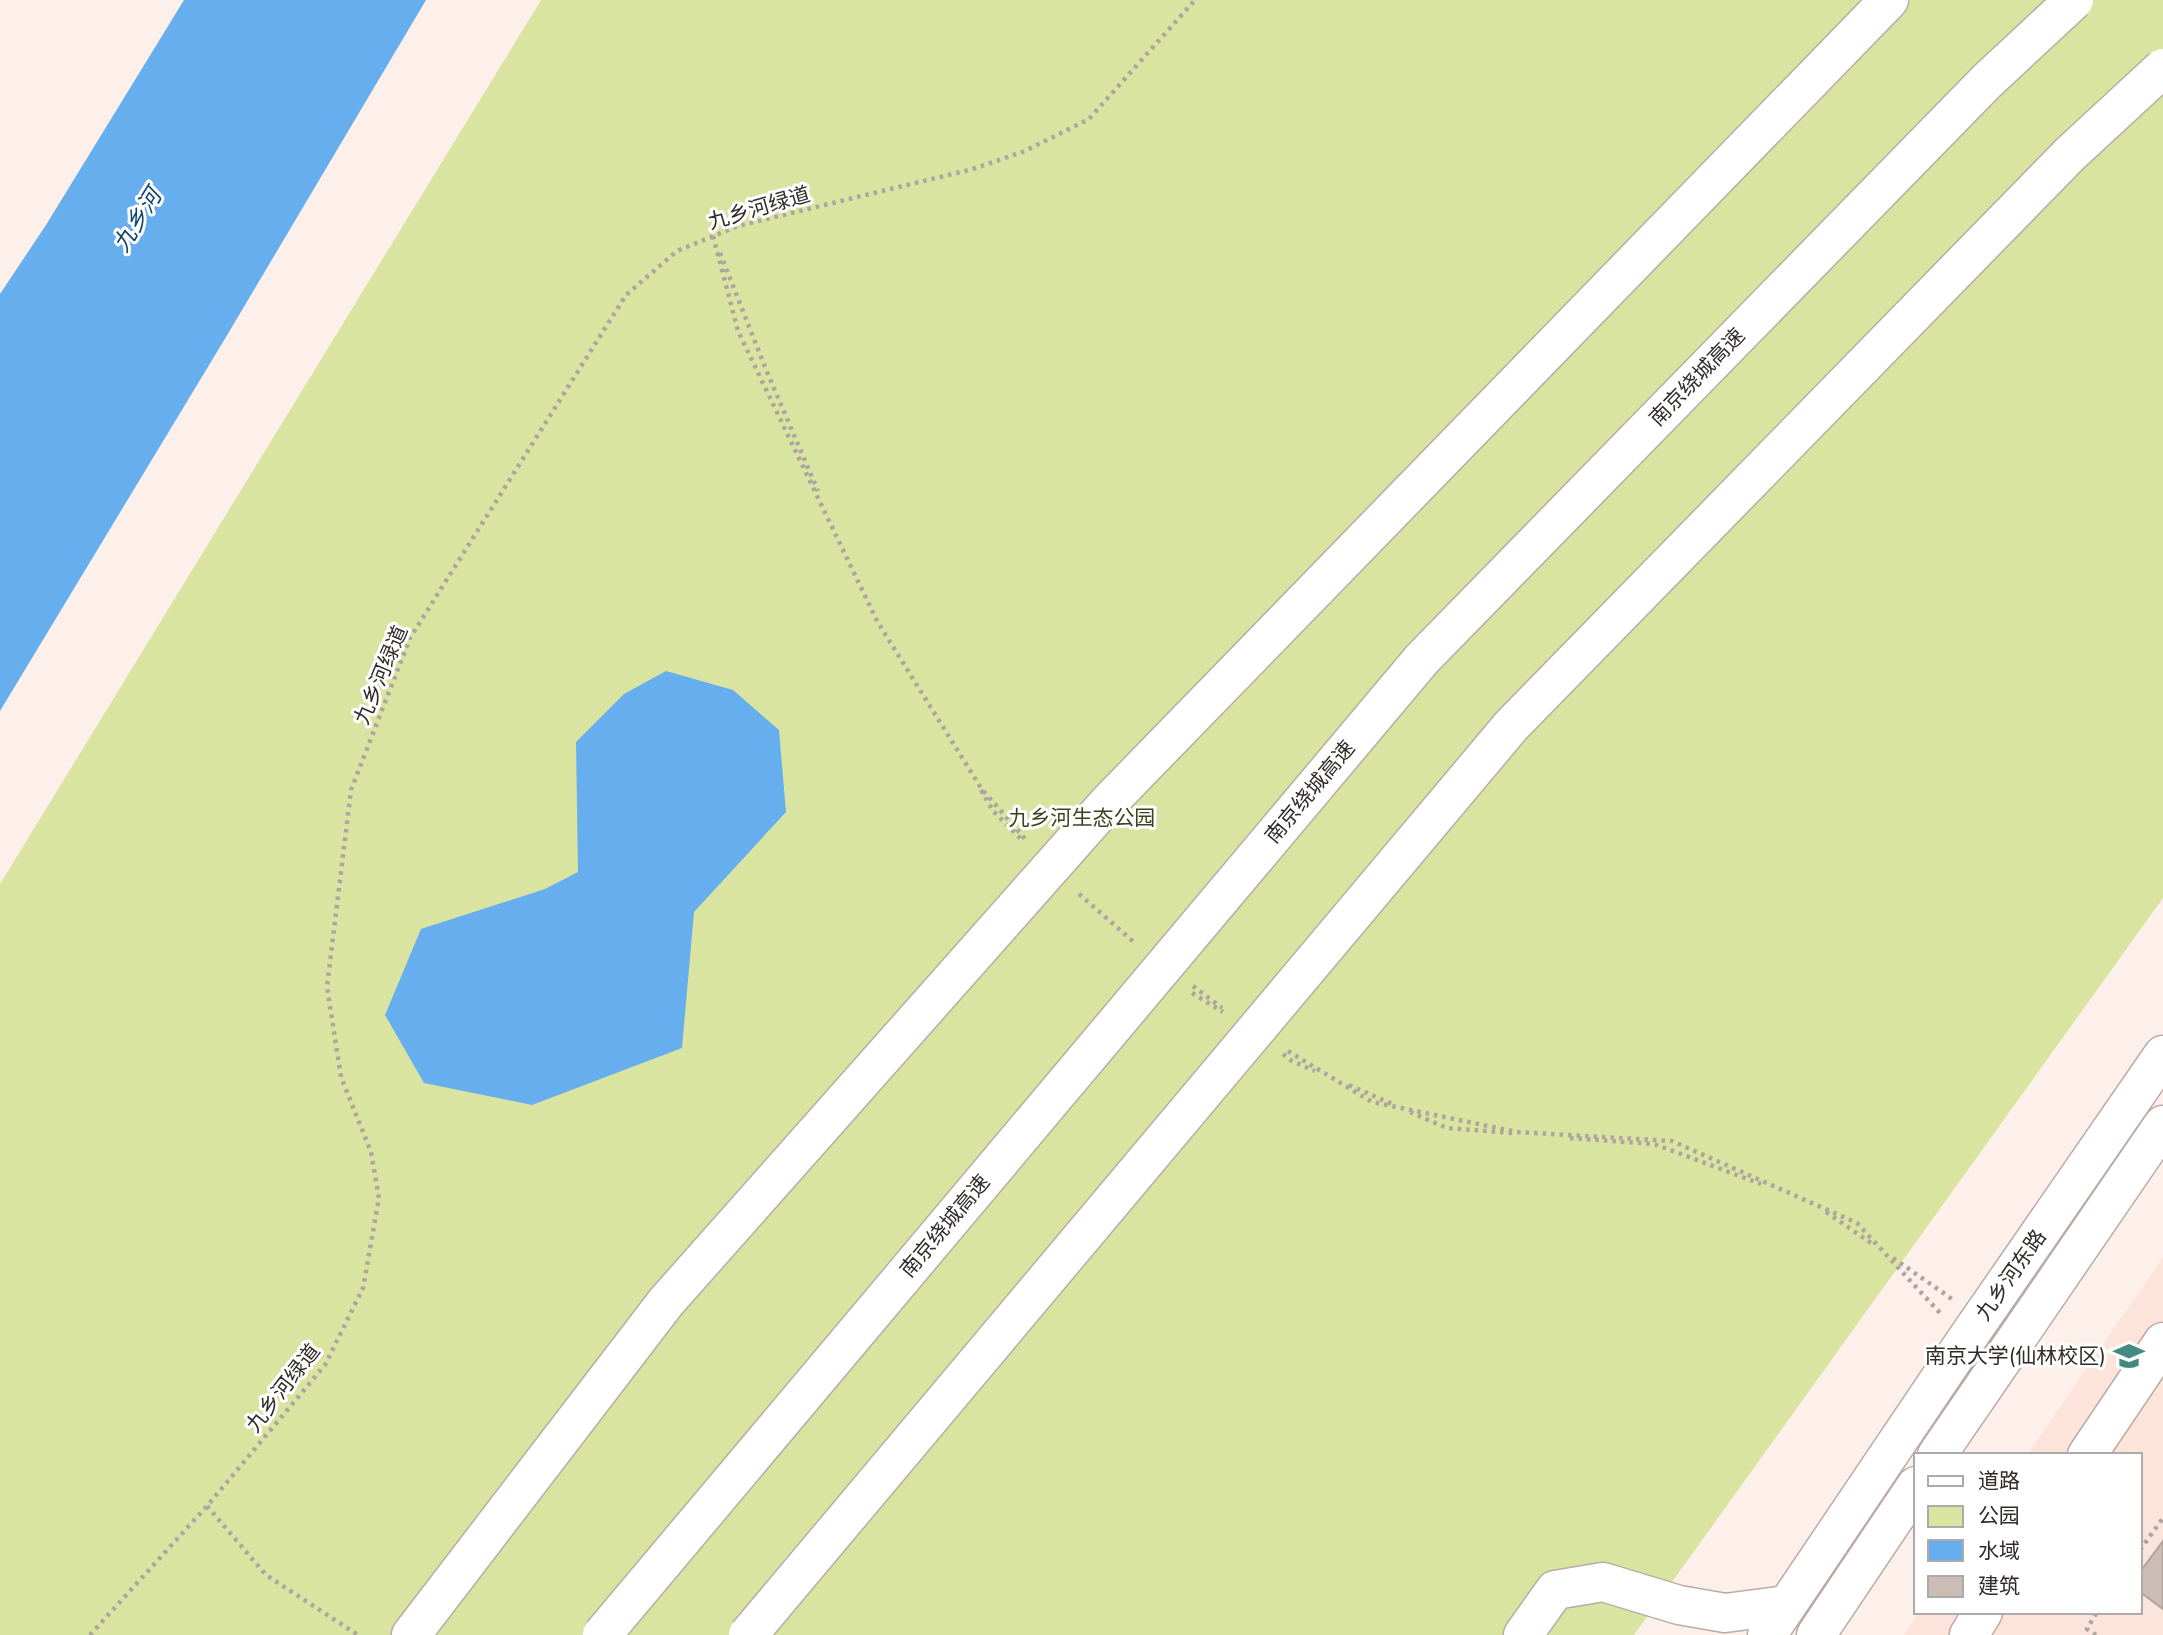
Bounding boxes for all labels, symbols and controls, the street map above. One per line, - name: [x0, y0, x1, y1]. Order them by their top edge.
- water label: 九乡河: [106, 179, 171, 258]
- street label: 九乡河绿道: [705, 180, 813, 236]
- street label: 南京绕城高速: [1643, 322, 1751, 432]
- street label: 九乡河绿道: [348, 621, 414, 729]
- street label: 南京绕城高速: [1259, 735, 1361, 849]
- park label: 九乡河生态公园: [1009, 804, 1156, 832]
- street label: 南京绕城高速: [894, 1169, 996, 1283]
- street label: 九乡河东路: [1969, 1224, 2053, 1326]
- street label: 九乡河绿道: [240, 1338, 326, 1438]
- school or university icon: 南京大学(仙林校区): [2112, 1339, 2146, 1373]
- place label: 南京大学(仙林校区): [1925, 1342, 2106, 1370]
- legend: [1914, 1453, 2142, 1614]
- text: 道路: [1978, 1467, 2020, 1495]
- text: 公园: [1978, 1502, 2020, 1530]
- text: 水域: [1978, 1537, 2020, 1565]
- text: 建筑: [1978, 1572, 2020, 1600]

